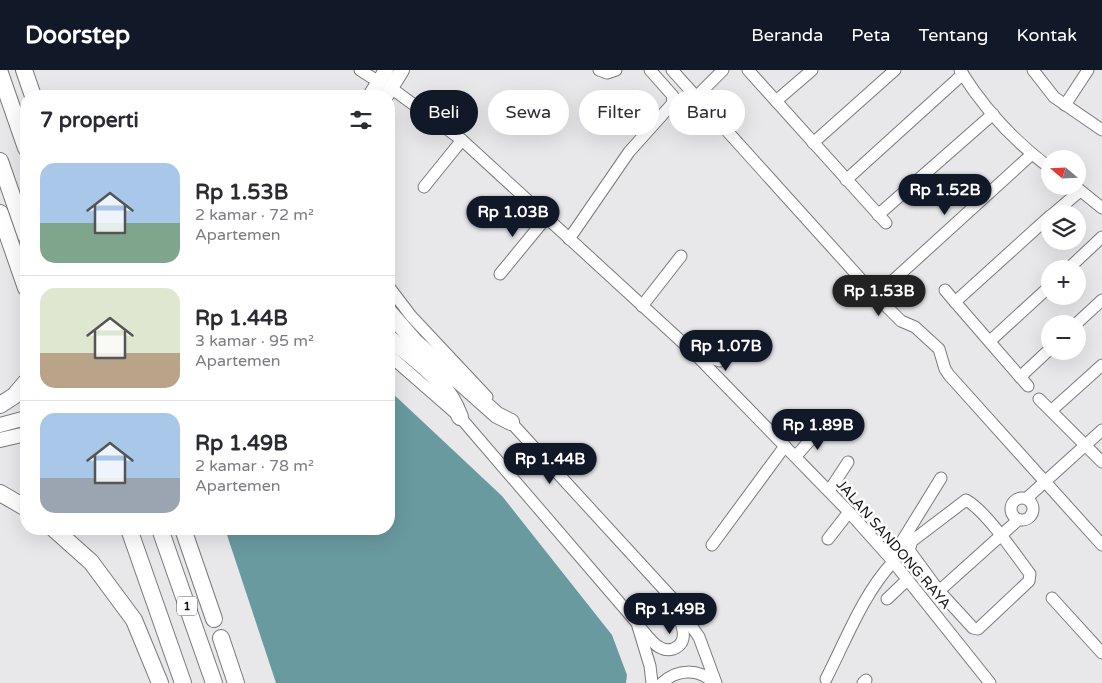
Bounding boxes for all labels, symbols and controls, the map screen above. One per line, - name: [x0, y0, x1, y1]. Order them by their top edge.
- text: Doorstep: [25, 21, 130, 50]
- text: Beranda: [751, 24, 823, 46]
- text: Peta: [851, 24, 890, 46]
- text: Tentang: [918, 24, 988, 46]
- text: Kontak: [1016, 24, 1077, 46]
- chip: Beli: [410, 90, 478, 135]
- chip: Sewa: [488, 90, 569, 135]
- chip: Filter: [579, 90, 659, 135]
- chip: Baru: [669, 90, 745, 135]
- icon: filters: [347, 106, 375, 134]
- text: 7 properti: [40, 108, 139, 133]
- north arrow: [1041, 150, 1086, 195]
- map controls: [1041, 150, 1086, 360]
- pin: Rp 1.52B: [893, 174, 997, 216]
- text: Rp 1.53B: [195, 180, 288, 205]
- text: Rp 1.52B: [909, 180, 981, 200]
- icon: home: [80, 183, 140, 243]
- pin: Rp 1.03B: [461, 196, 565, 238]
- text: Rp 1.03B: [477, 202, 549, 222]
- text: 2 kamar · 72 m²: [195, 205, 314, 225]
- button: layers: [1041, 205, 1086, 250]
- text: Apartemen: [195, 225, 281, 245]
- button: +: [1041, 260, 1086, 305]
- pin: Rp 1.53B: [827, 274, 931, 317]
- text: Rp 1.53B: [843, 281, 915, 301]
- text: Rp 1.44B: [195, 306, 288, 331]
- icon: home: [80, 308, 140, 368]
- button: −: [1041, 315, 1086, 360]
- pin: Rp 1.07B: [674, 330, 778, 372]
- text: 3 kamar · 95 m²: [195, 331, 314, 351]
- text: Rp 1.07B: [690, 336, 762, 356]
- text: Apartemen: [195, 351, 281, 371]
- pin: Rp 1.89B: [766, 408, 870, 451]
- text: Rp 1.89B: [783, 415, 853, 435]
- text: Rp 1.49B: [195, 431, 288, 456]
- icon: home: [80, 433, 140, 493]
- pin: Rp 1.44B: [498, 442, 602, 485]
- text: Rp 1.44B: [515, 449, 585, 469]
- text: 2 kamar · 78 m²: [195, 456, 314, 476]
- text: Apartemen: [195, 476, 281, 496]
- street label: JALAN SANDONG RAYA: [833, 476, 954, 612]
- pin: Rp 1.49B: [618, 592, 722, 635]
- road number: 1: [177, 596, 197, 616]
- text: Rp 1.49B: [635, 599, 705, 619]

